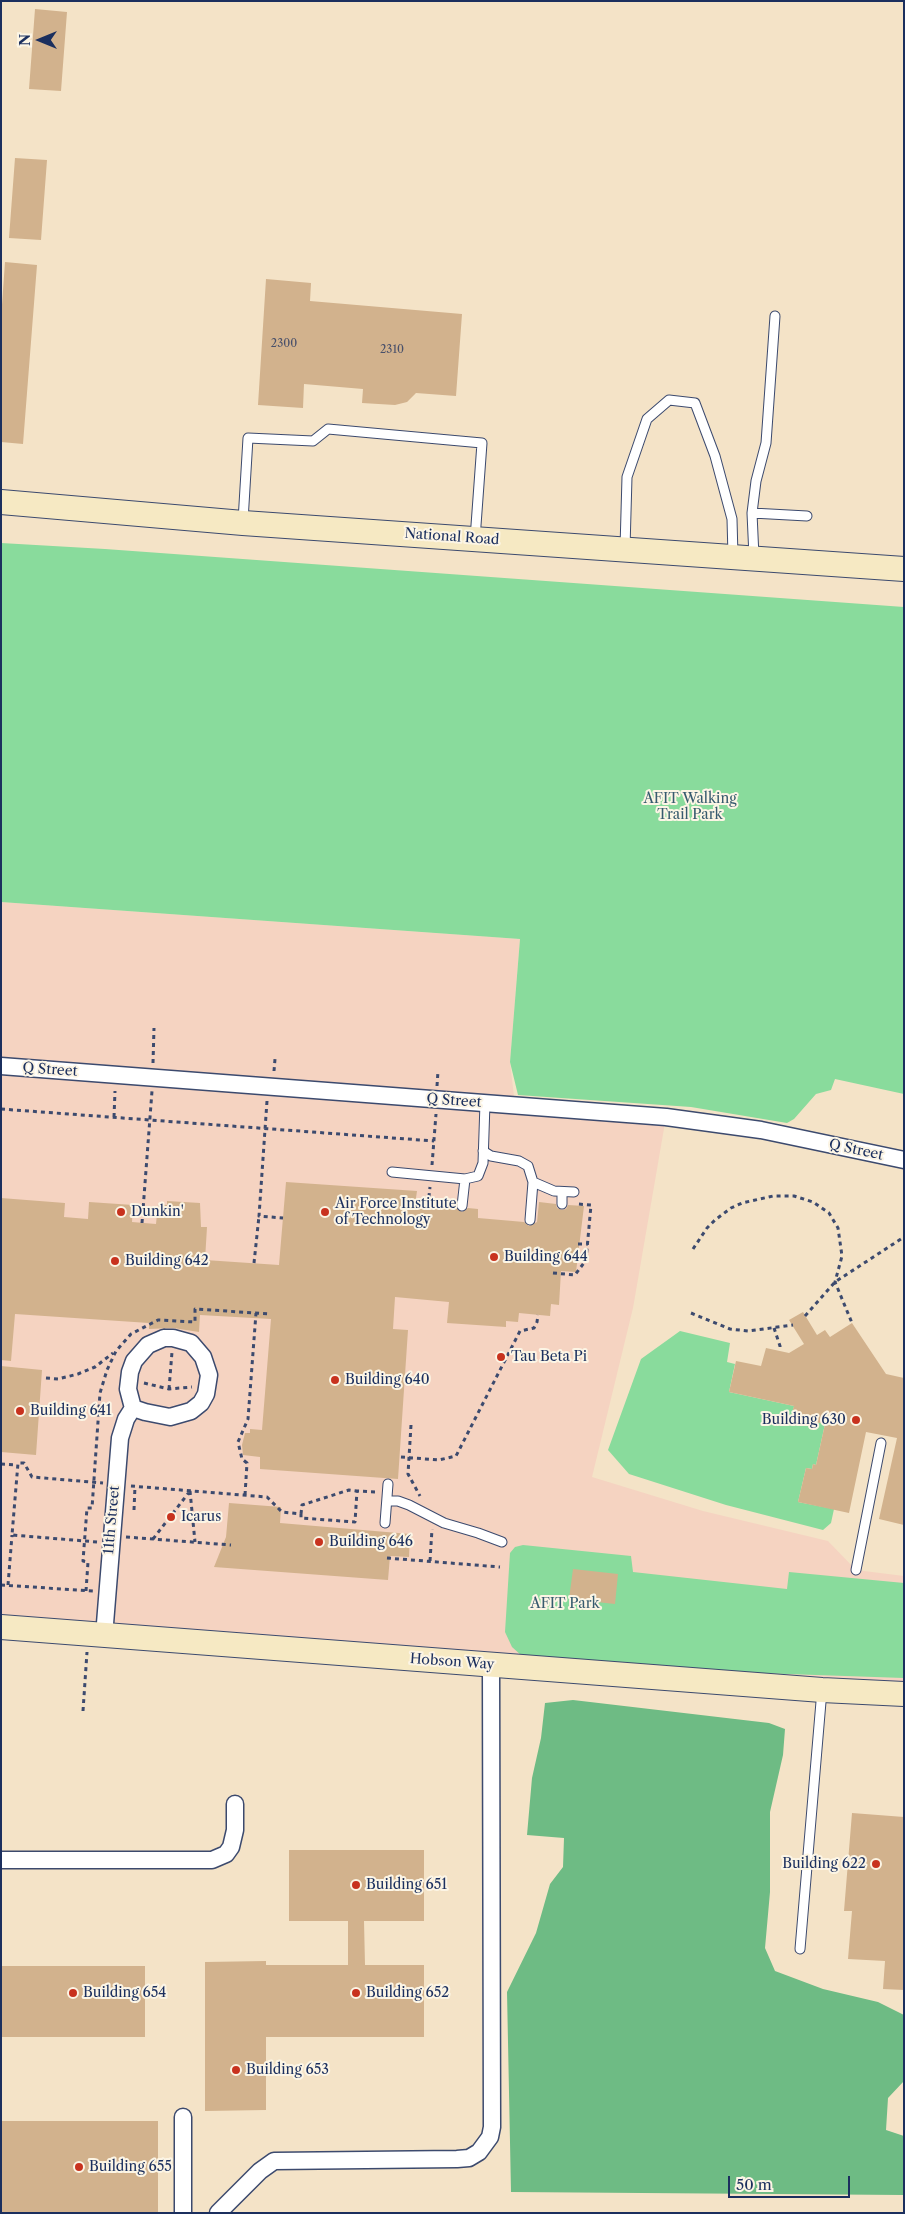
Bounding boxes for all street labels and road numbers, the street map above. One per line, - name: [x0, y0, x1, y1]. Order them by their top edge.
- street label: National Road: [404, 525, 500, 549]
- street label: Q Street: [22, 1060, 78, 1080]
- street label: Q Street: [426, 1091, 482, 1111]
- street label: Q Street: [827, 1136, 885, 1164]
- street label: 11th Street: [101, 1485, 123, 1555]
- street label: Hobson Way: [409, 1651, 495, 1673]

